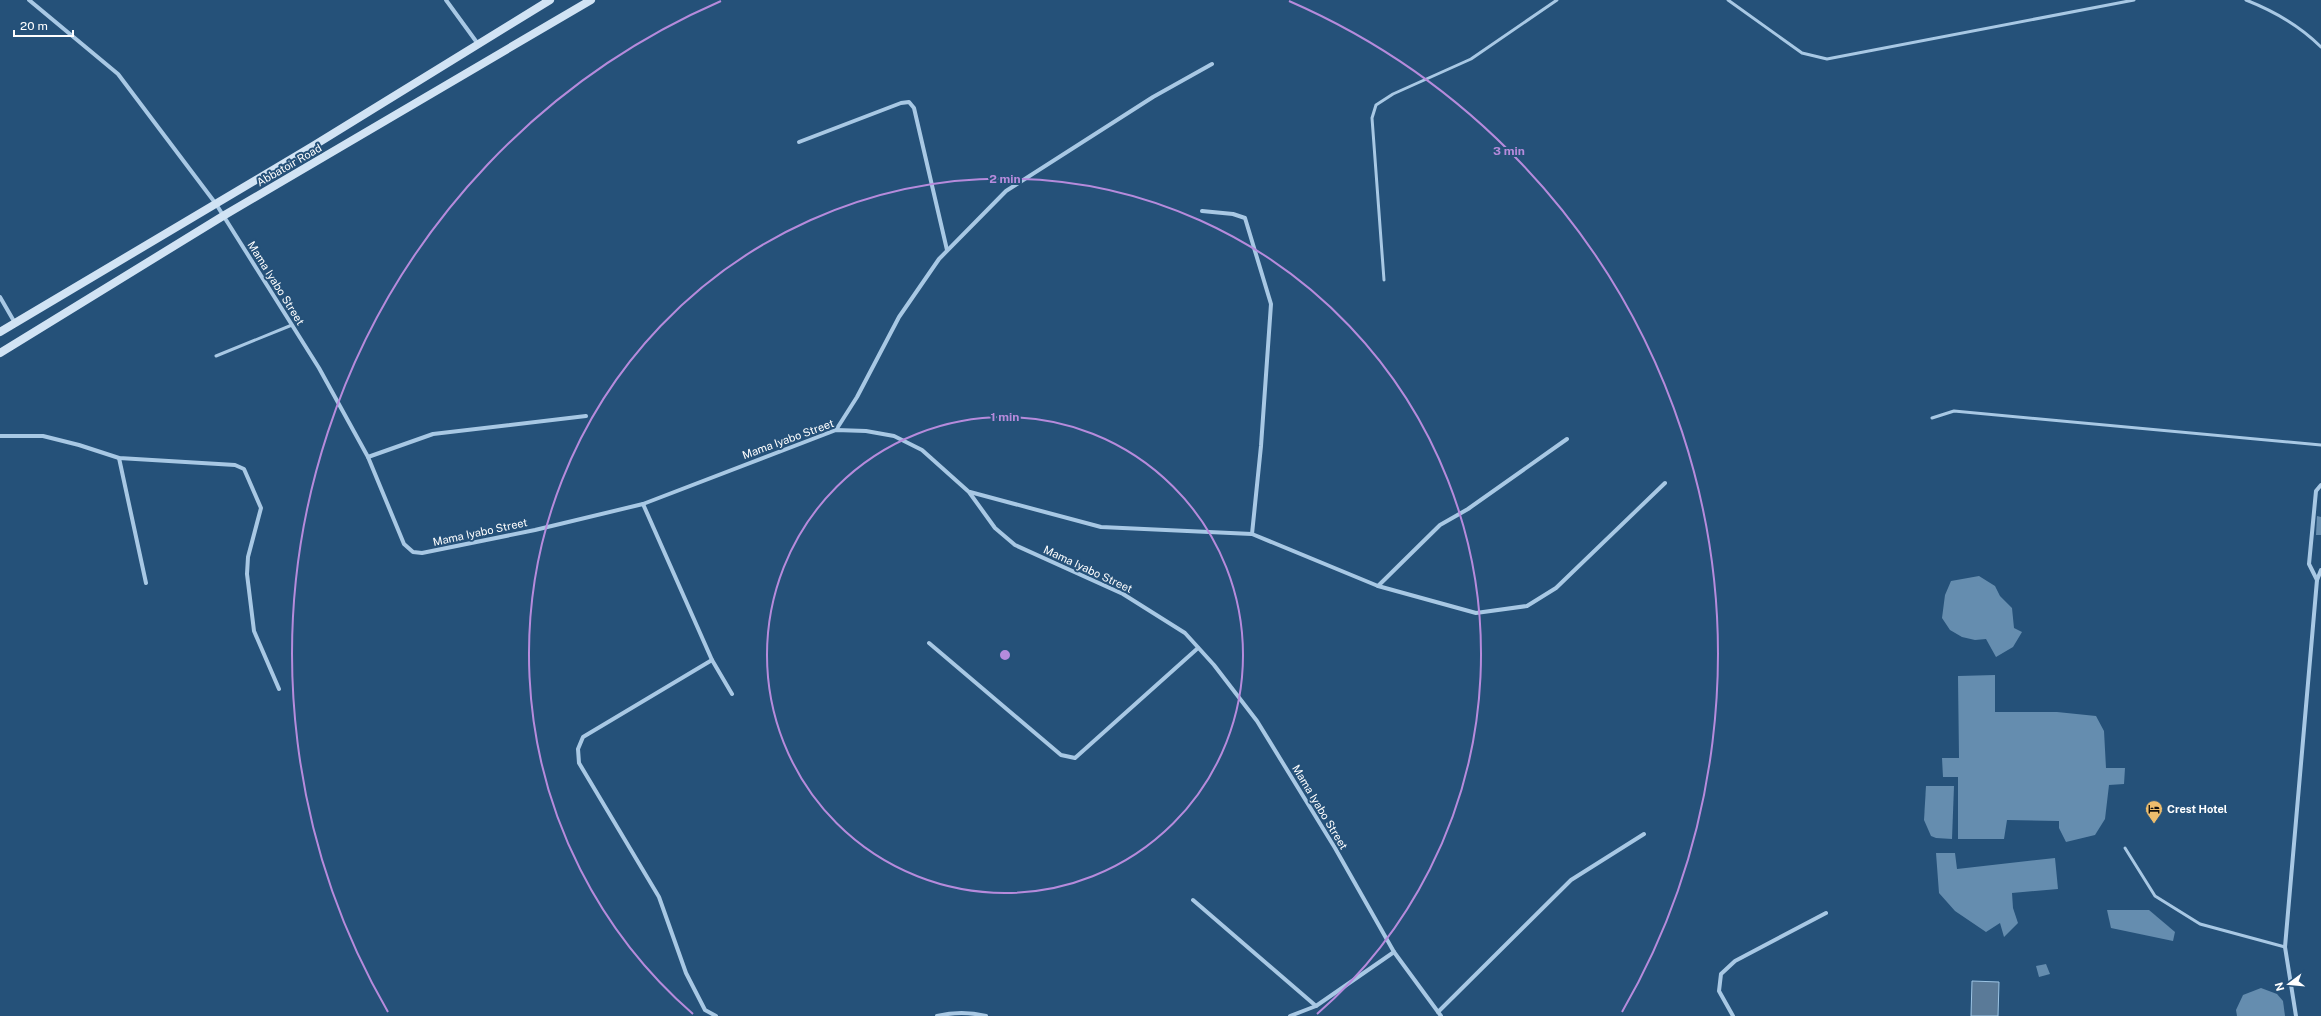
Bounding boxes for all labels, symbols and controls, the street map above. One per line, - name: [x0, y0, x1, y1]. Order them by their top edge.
- scale bar: [14, 12, 73, 38]
- text: 20 m: [20, 19, 48, 33]
- street label: Abbatoir Road: [254, 142, 324, 188]
- text: 3 min: [1493, 144, 1525, 158]
- text: 2 min: [989, 172, 1021, 186]
- street label: Mama Iyabo Street: [245, 239, 307, 327]
- text: 1 min: [991, 410, 1019, 424]
- street label: Mama Iyabo Street: [741, 417, 835, 461]
- street label: Mama Iyabo Street: [432, 516, 528, 548]
- street label: Mama Iyabo Street: [1042, 543, 1134, 595]
- centre of rings: [998, 648, 1012, 662]
- street label: Mama Iyabo Street: [1290, 763, 1350, 851]
- hotel icon: Crest Hotel: [2144, 799, 2164, 824]
- place label: Crest Hotel: [2167, 803, 2228, 815]
- north arrow: [2269, 964, 2309, 1004]
- text: N: [2272, 981, 2286, 993]

